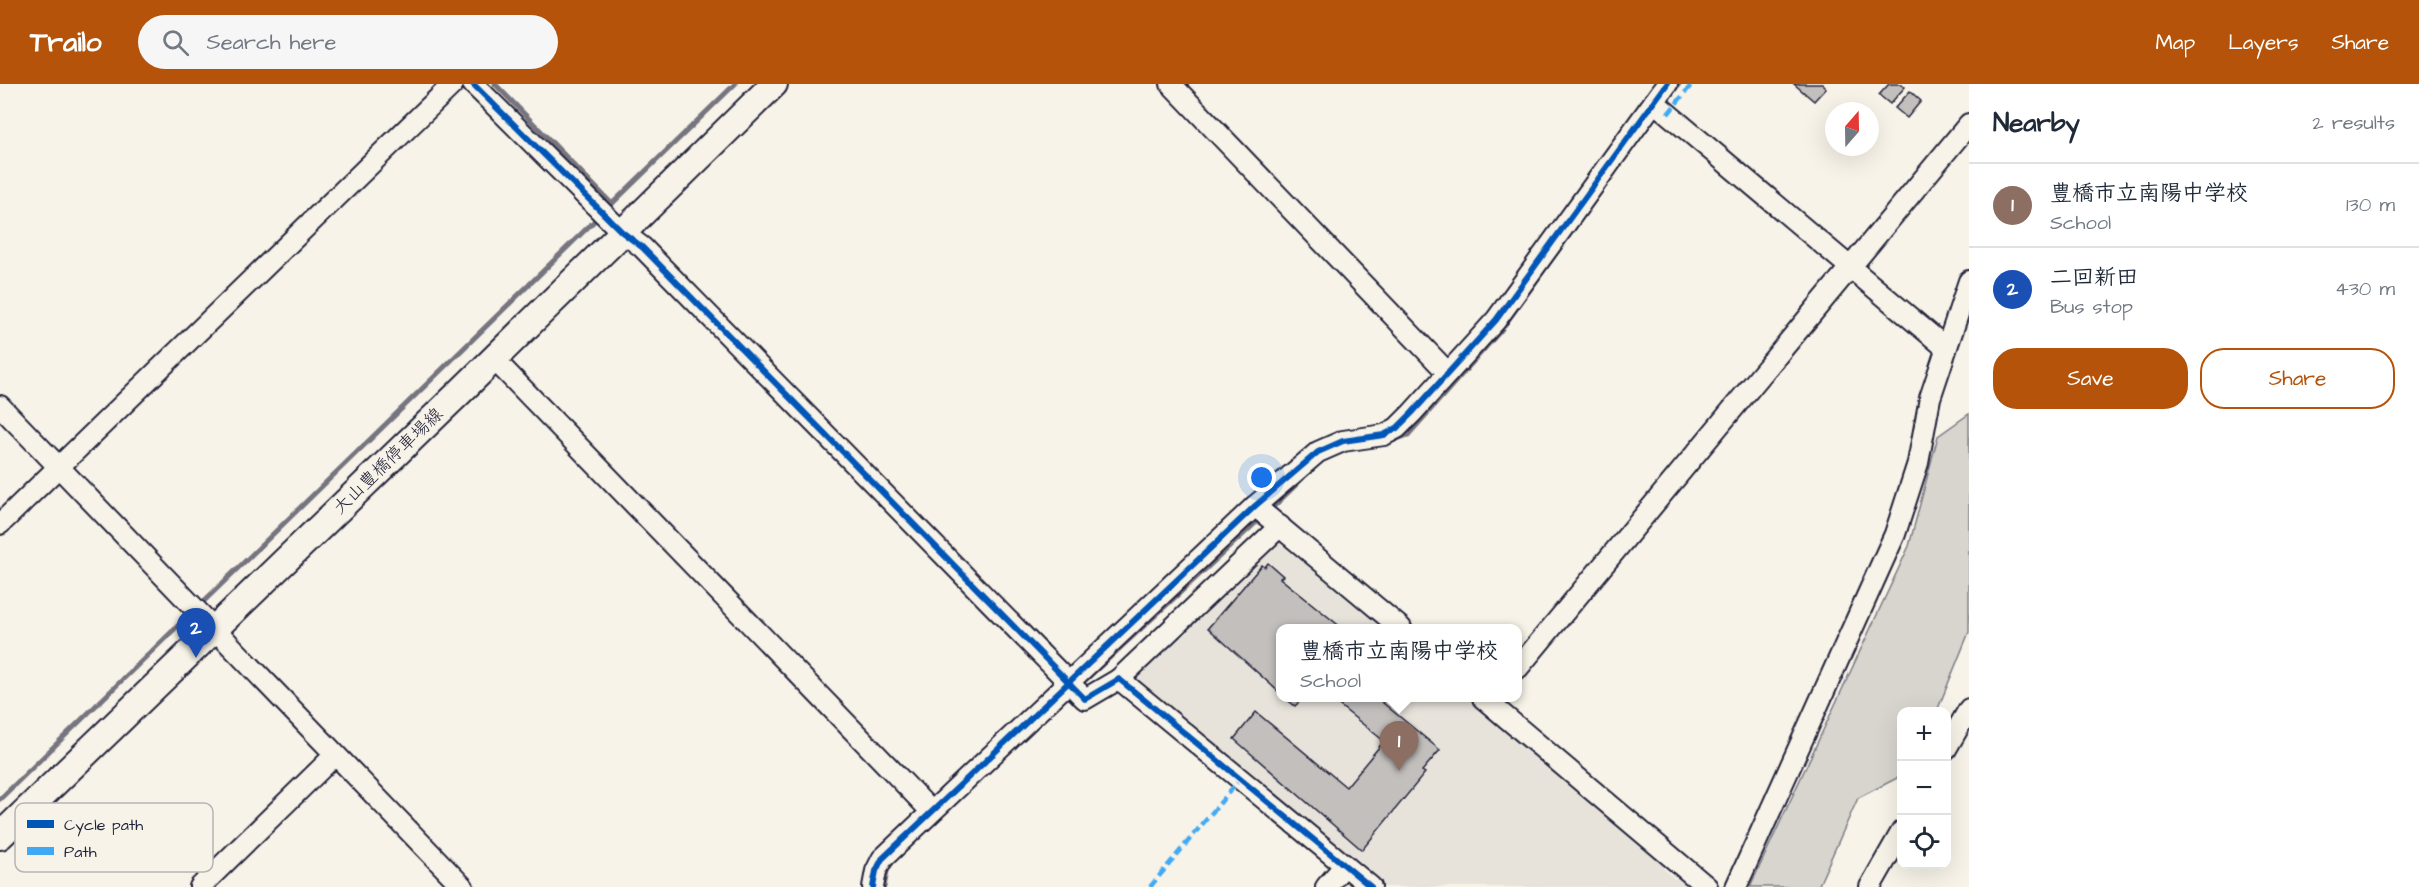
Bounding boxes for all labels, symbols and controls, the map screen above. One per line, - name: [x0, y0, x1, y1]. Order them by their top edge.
- search box: [138, 15, 558, 69]
- text: Trailo: [30, 23, 102, 62]
- icon: search: [159, 26, 192, 59]
- text: Search here: [207, 27, 336, 58]
- text: Map: [2155, 28, 2195, 57]
- text: Layers: [2228, 28, 2298, 57]
- text: Share: [2331, 28, 2389, 57]
- north arrow: [1825, 102, 1879, 156]
- text: Nearby: [1993, 105, 2080, 141]
- text: 2 results: [2312, 109, 2395, 137]
- text: 豊橋市立南陽中学校: [2050, 178, 2248, 209]
- text: 1: [2011, 191, 2014, 219]
- text: 130 m: [2346, 191, 2395, 219]
- text: School: [2050, 209, 2111, 237]
- text: 二回新田: [2050, 262, 2138, 293]
- text: 2: [2007, 275, 2018, 303]
- text: 430 m: [2335, 275, 2395, 303]
- text: Bus stop: [2050, 293, 2133, 321]
- button: Save: [1993, 348, 2188, 409]
- button: Share: [2200, 348, 2395, 409]
- street label: 大山豊橋停車場線: [328, 402, 448, 520]
- your location: [1247, 463, 1276, 492]
- pin: 2: [176, 608, 216, 658]
- popup: [1276, 624, 1522, 702]
- text: 豊橋市立南陽中学校: [1300, 636, 1498, 667]
- text: School: [1300, 667, 1361, 695]
- map controls: [1897, 707, 1951, 869]
- button: +: [1897, 707, 1951, 761]
- pin: 1: [1380, 722, 1418, 771]
- button: −: [1897, 761, 1951, 815]
- legend: [15, 803, 213, 872]
- text: Cycle path: [64, 814, 143, 837]
- button: locate: [1897, 815, 1951, 869]
- text: Path: [64, 841, 97, 863]

